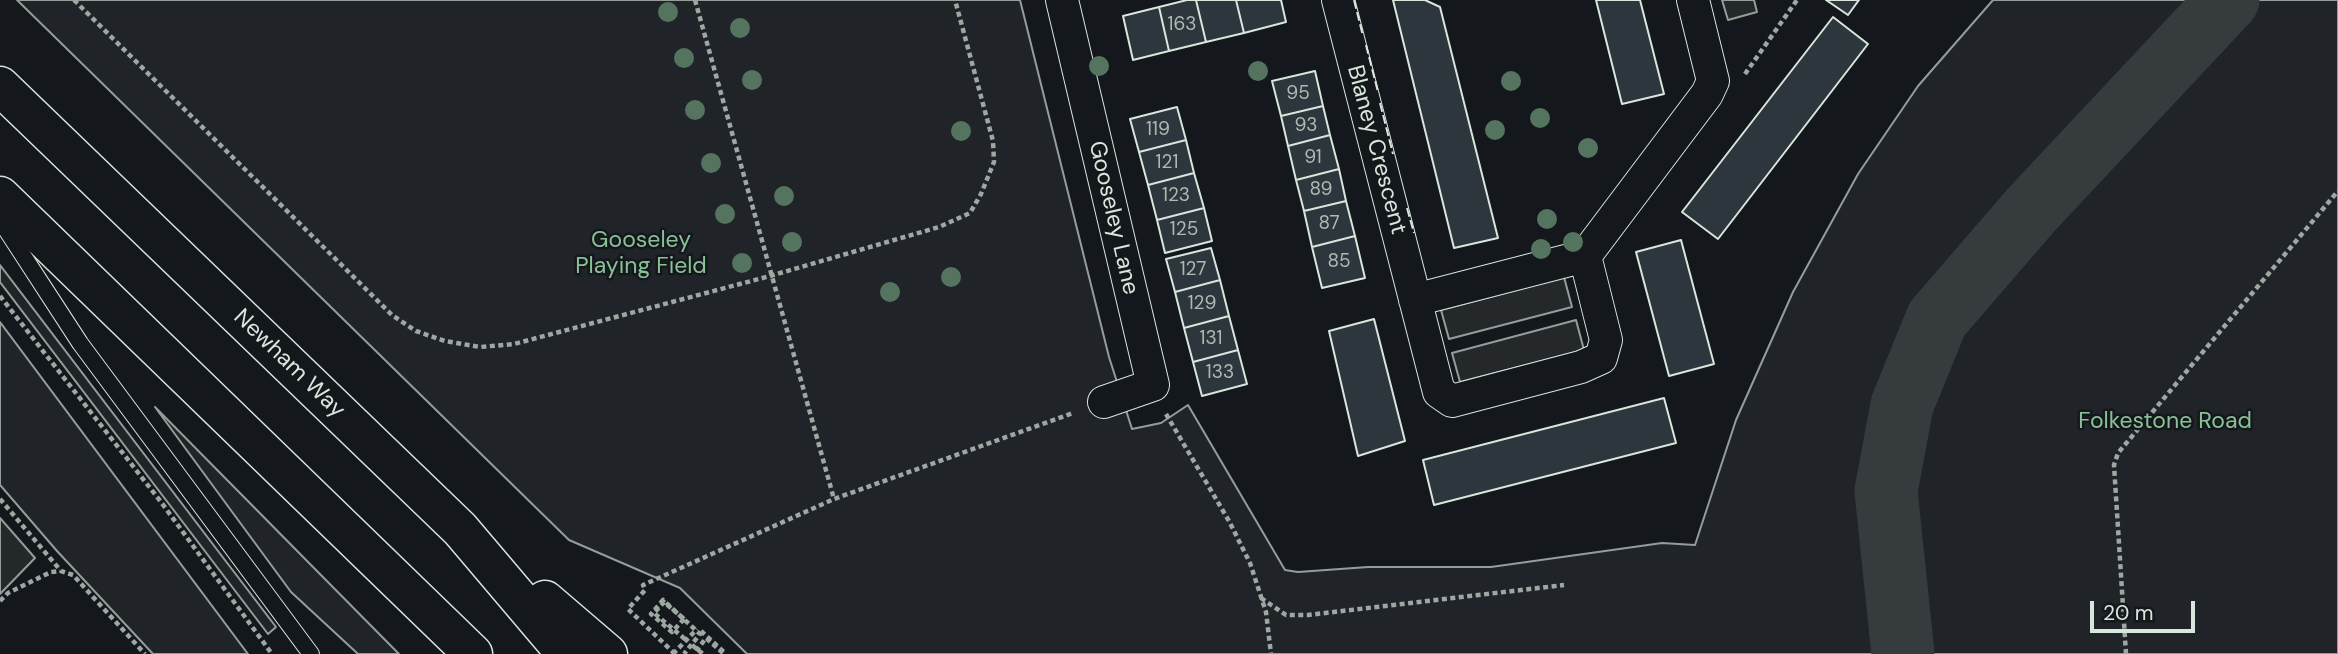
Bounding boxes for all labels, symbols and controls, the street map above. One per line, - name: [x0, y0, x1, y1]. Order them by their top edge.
- house number: 163: [1167, 14, 1197, 36]
- street label: Blaney Crescent: [1340, 62, 1412, 238]
- house number: 95: [1286, 83, 1310, 105]
- house number: 93: [1295, 115, 1317, 137]
- house number: 119: [1146, 119, 1170, 141]
- street label: Gooseley Lane: [1082, 138, 1144, 298]
- house number: 91: [1304, 147, 1322, 169]
- house number: 121: [1156, 152, 1178, 174]
- house number: 89: [1310, 179, 1332, 201]
- house number: 123: [1162, 185, 1190, 207]
- house number: 87: [1318, 213, 1340, 235]
- house number: 125: [1170, 219, 1198, 241]
- park label: Gooseley Playing Field: [575, 227, 707, 281]
- house number: 85: [1327, 251, 1351, 273]
- house number: 127: [1180, 259, 1206, 281]
- house number: 129: [1188, 293, 1216, 315]
- street label: Newham Way: [227, 304, 351, 424]
- house number: 131: [1200, 328, 1222, 350]
- house number: 133: [1206, 362, 1234, 384]
- park label: Folkestone Road: [2078, 408, 2252, 436]
- scale bar: [2093, 588, 2198, 632]
- text: 20 m: [2103, 599, 2154, 627]

